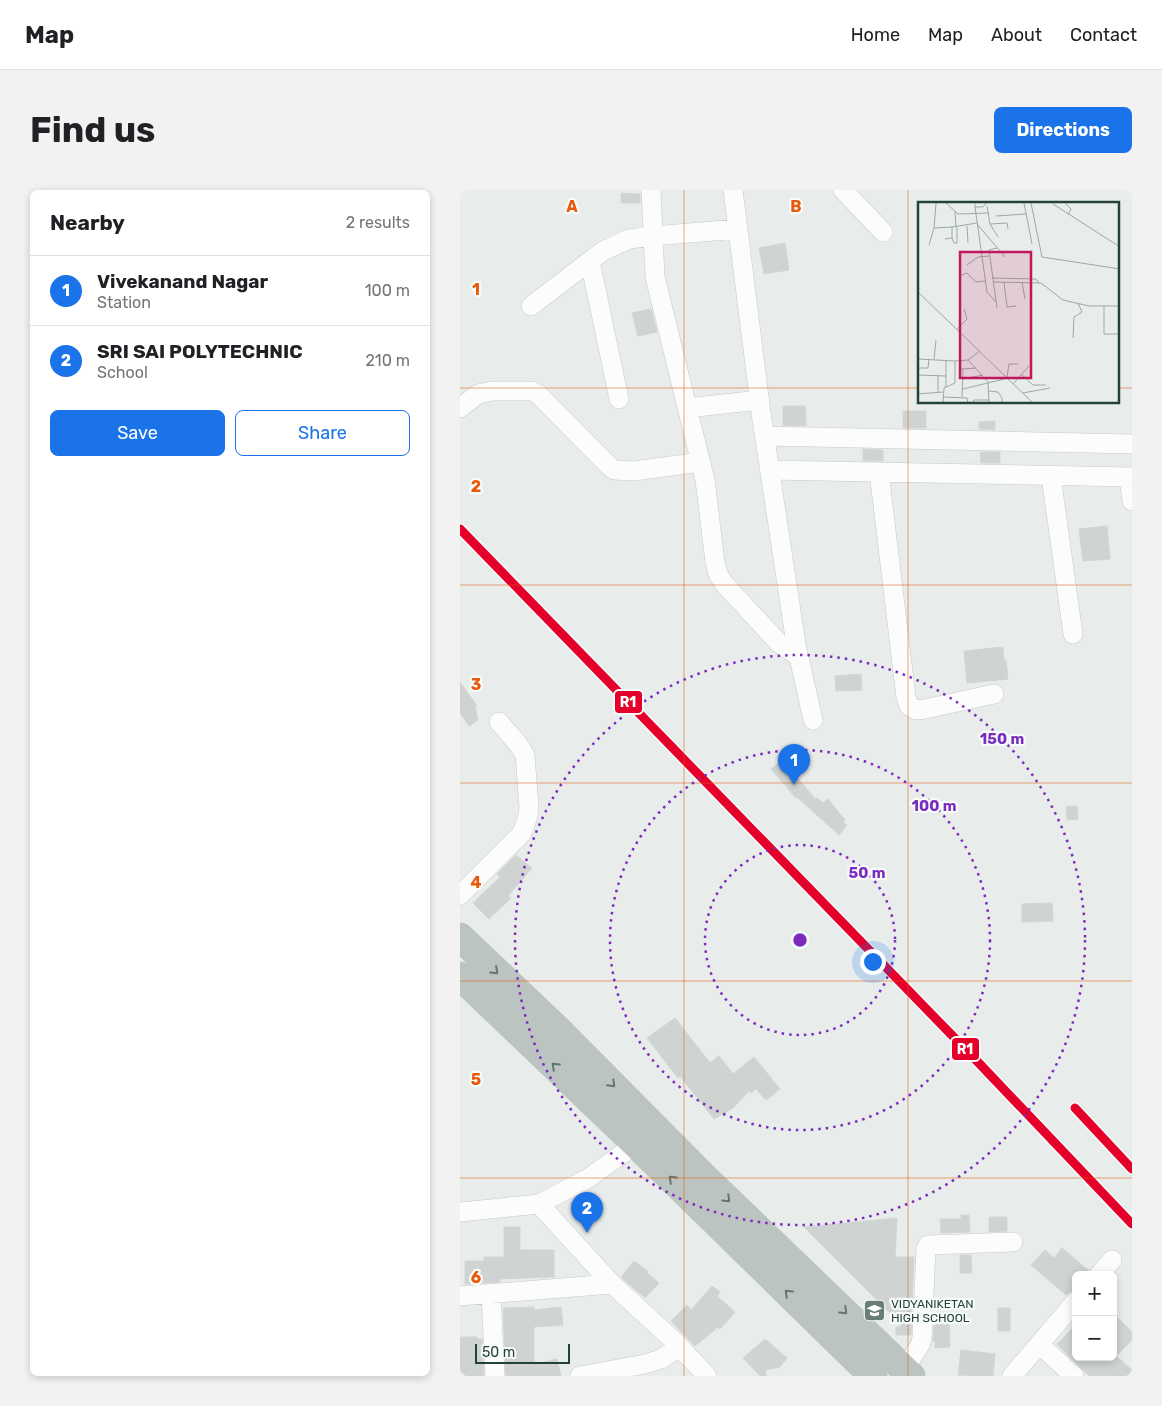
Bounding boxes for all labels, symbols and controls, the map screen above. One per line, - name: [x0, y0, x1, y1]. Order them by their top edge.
- text: Map: [25, 21, 74, 49]
- text: Home: [851, 24, 900, 46]
- text: Map: [928, 24, 963, 46]
- text: About: [991, 24, 1042, 46]
- text: Contact: [1070, 24, 1137, 46]
- button: Directions: [994, 107, 1132, 153]
- text: Find us: [30, 109, 155, 151]
- text: A: [566, 197, 578, 216]
- text: B: [790, 197, 802, 216]
- inset map: [918, 202, 1120, 404]
- text: Nearby: [50, 210, 125, 235]
- text: 2 results: [346, 213, 410, 232]
- text: Vivekanand Nagar: [97, 270, 268, 293]
- text: 1: [472, 280, 480, 299]
- text: 1: [62, 281, 70, 300]
- text: 100 m: [365, 281, 410, 300]
- text: Station: [97, 293, 151, 312]
- text: SRI SAI POLYTECHNIC: [97, 340, 303, 363]
- text: 2: [61, 351, 71, 370]
- text: 210 m: [365, 351, 410, 370]
- text: School: [97, 363, 148, 382]
- button: Save: [50, 410, 225, 456]
- button: Share: [235, 410, 410, 456]
- text: 2: [471, 477, 481, 496]
- text: 3: [471, 675, 481, 694]
- line badge: R1: [614, 690, 643, 714]
- text: R1: [620, 694, 636, 711]
- text: 150 m: [980, 730, 1024, 748]
- pin: 1: [778, 744, 810, 785]
- text: 100 m: [912, 797, 956, 815]
- text: 50 m: [849, 864, 885, 882]
- text: 4: [471, 873, 482, 892]
- centre of rings: [791, 931, 809, 949]
- your location: [860, 949, 886, 975]
- one-way arrow: [490, 965, 499, 974]
- line badge: R1: [951, 1037, 980, 1061]
- text: R1: [957, 1041, 973, 1058]
- one-way arrow: [552, 1063, 561, 1072]
- text: 5: [471, 1070, 481, 1089]
- one-way arrow: [606, 1078, 615, 1087]
- one-way arrow: [669, 1176, 678, 1185]
- pin: 2: [571, 1192, 603, 1233]
- one-way arrow: [721, 1193, 730, 1202]
- text: 6: [471, 1268, 481, 1287]
- map controls: [1072, 1271, 1117, 1361]
- button: +: [1072, 1271, 1117, 1316]
- one-way arrow: [785, 1290, 794, 1299]
- place label: VIDYANIKETAN HIGH SCHOOL: [891, 1297, 974, 1325]
- school or university icon: VIDYANIKETAN HIGH SCHOOL: [863, 1299, 887, 1323]
- one-way arrow: [838, 1305, 847, 1314]
- button: −: [1072, 1316, 1117, 1361]
- scale bar: [475, 1341, 570, 1364]
- text: 50 m: [482, 1344, 515, 1361]

